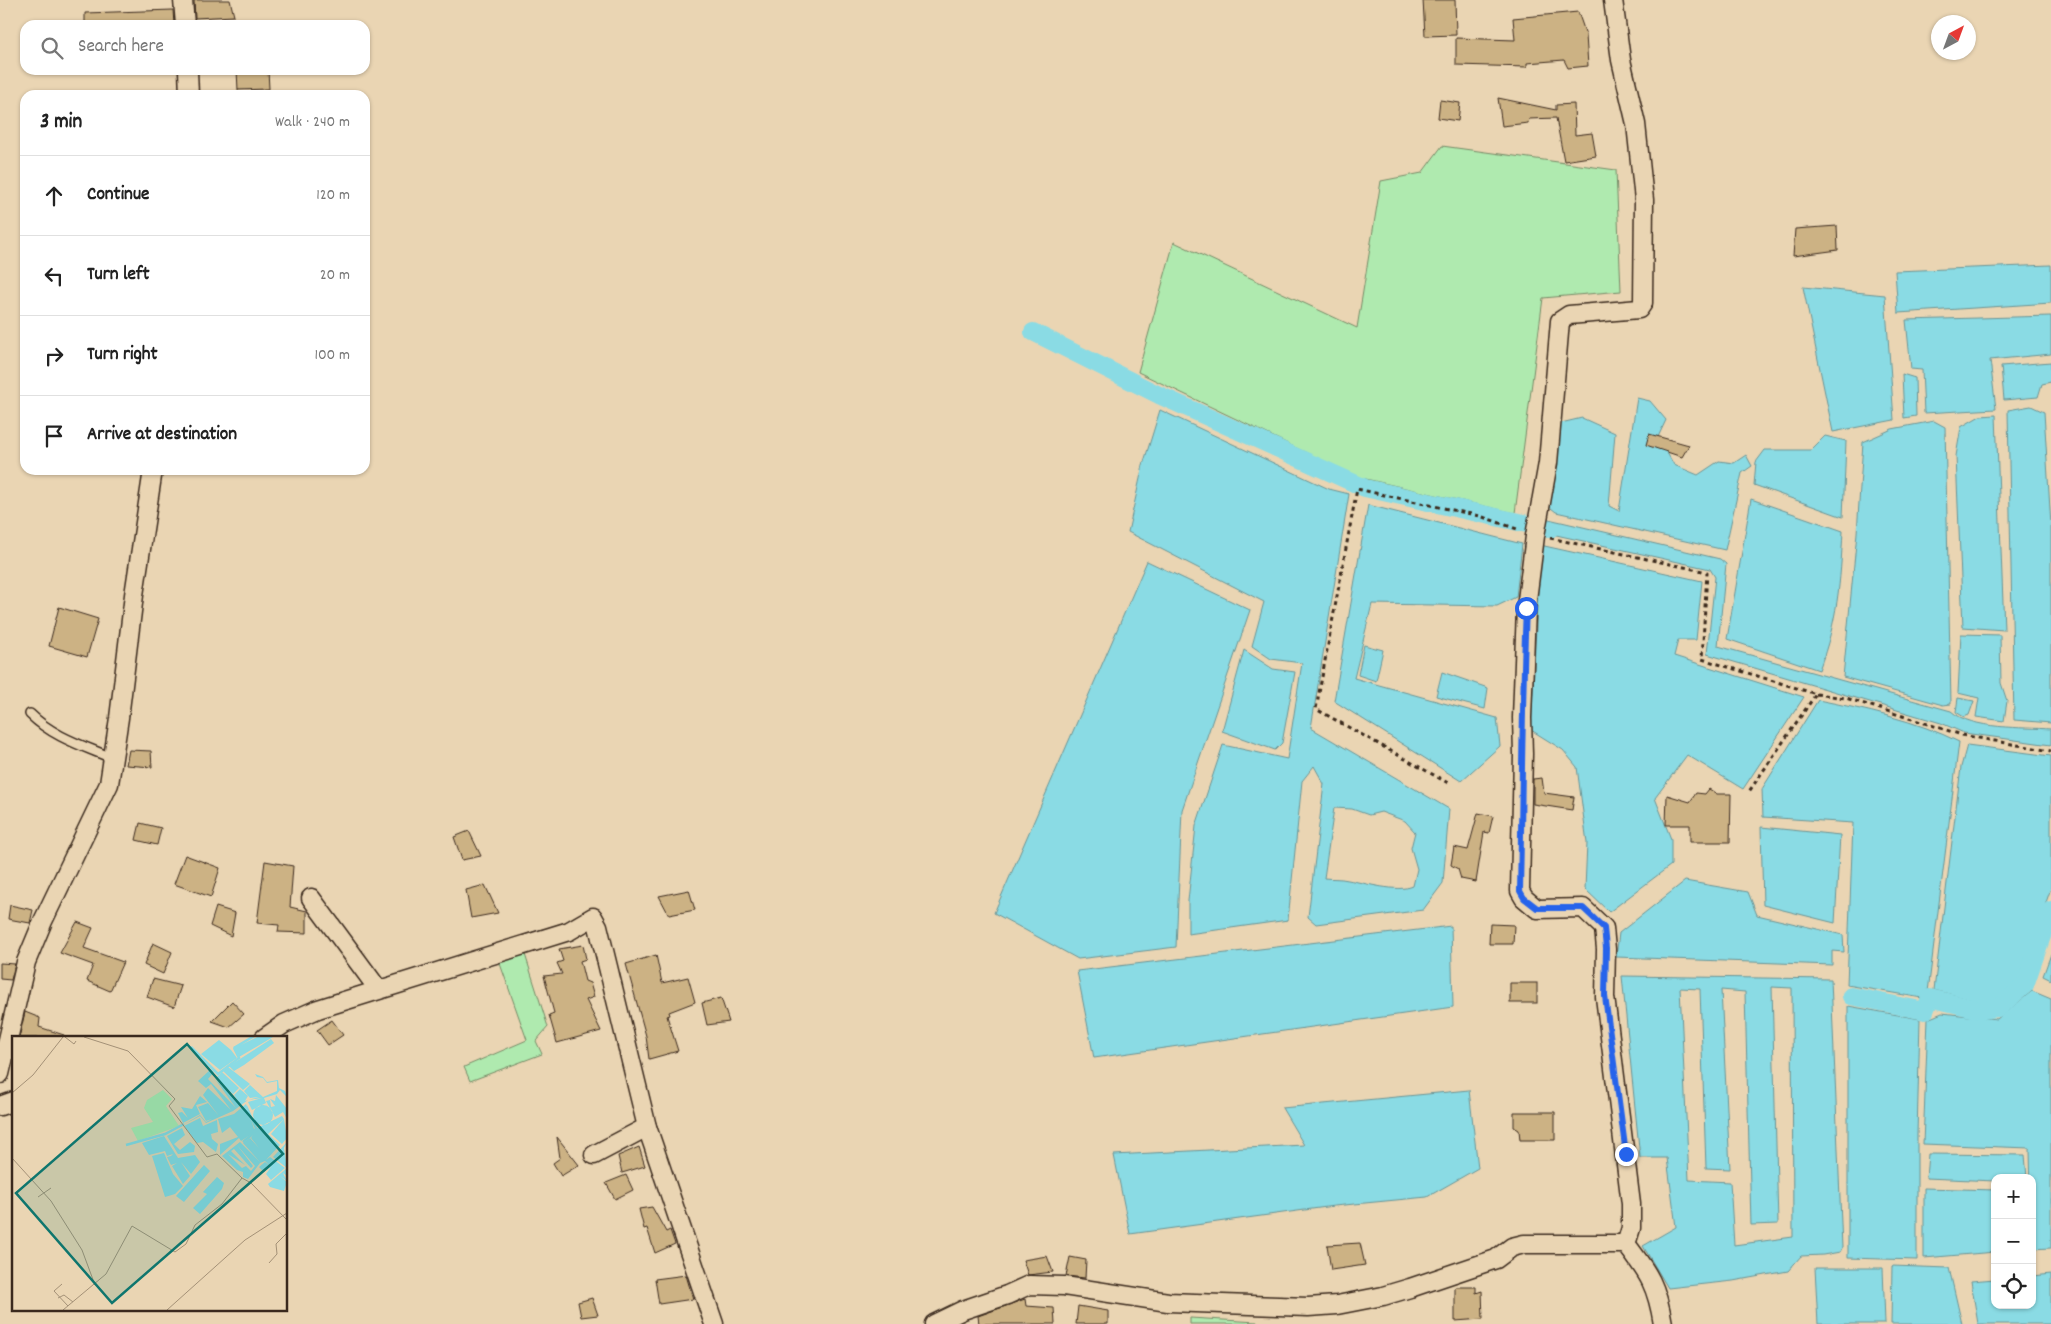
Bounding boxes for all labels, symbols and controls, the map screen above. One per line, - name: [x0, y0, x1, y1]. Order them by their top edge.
- north arrow: [1931, 15, 1976, 60]
- search box: [20, 20, 370, 75]
- icon: search: [38, 34, 66, 62]
- text: Search here: [78, 34, 164, 61]
- text: 3 min: [40, 108, 82, 138]
- text: Walk · 240 m: [275, 111, 350, 134]
- icon: ahead: [40, 182, 68, 210]
- text: Continue: [87, 182, 149, 209]
- text: 120 m: [316, 184, 350, 207]
- icon: left: [40, 262, 68, 290]
- text: Turn left: [87, 262, 150, 289]
- text: 20 m: [320, 264, 350, 287]
- icon: right: [40, 342, 68, 370]
- text: Turn right: [87, 342, 158, 369]
- text: 100 m: [314, 344, 350, 367]
- icon: arrive: [40, 422, 68, 450]
- text: Arrive at destination: [87, 422, 237, 449]
- route start: [1515, 597, 1538, 620]
- inset map: [12, 1036, 288, 1312]
- route end: [1615, 1143, 1638, 1166]
- map controls: [1991, 1174, 2036, 1309]
- button: +: [1991, 1174, 2036, 1219]
- button: −: [1991, 1219, 2036, 1264]
- button: locate: [1991, 1264, 2036, 1309]

